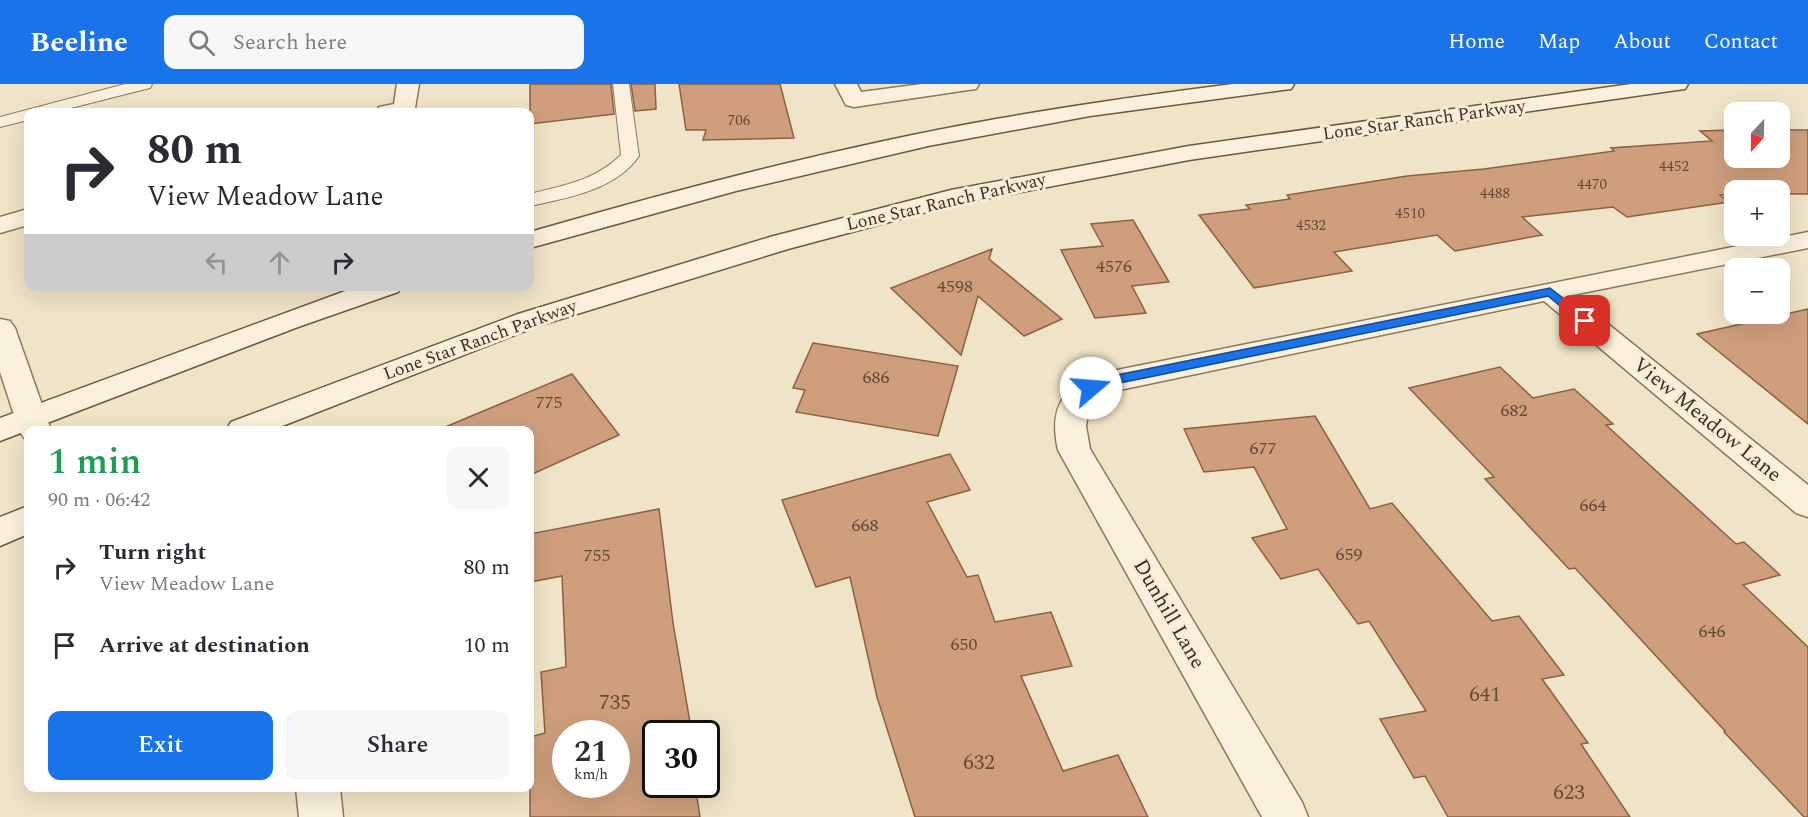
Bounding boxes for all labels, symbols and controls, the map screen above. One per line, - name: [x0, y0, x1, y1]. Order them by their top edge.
- search box: [164, 15, 584, 69]
- text: Beeline: [30, 21, 128, 64]
- icon: search: [185, 26, 218, 59]
- text: Search here: [233, 26, 347, 59]
- text: Home: [1448, 26, 1505, 58]
- text: Map: [1538, 26, 1580, 58]
- text: About: [1613, 26, 1671, 58]
- text: Contact: [1704, 26, 1778, 58]
- street label: Lone Star Ranch Parkway: [1321, 92, 1528, 148]
- north arrow: [1724, 102, 1790, 168]
- map controls: [1724, 102, 1790, 324]
- house number: 706: [728, 109, 751, 132]
- text: 80 m: [147, 119, 242, 182]
- icon: right: [48, 132, 126, 210]
- house number: 4452: [1659, 155, 1689, 178]
- street label: Lone Star Ranch Parkway: [843, 166, 1050, 238]
- house number: 4470: [1577, 173, 1607, 196]
- text: View Meadow Lane: [147, 176, 384, 218]
- button: +: [1724, 180, 1790, 246]
- house number: 4488: [1480, 182, 1510, 205]
- house number: 4510: [1395, 202, 1425, 225]
- house number: 4532: [1296, 214, 1326, 237]
- icon: left: [200, 246, 233, 279]
- icon: ahead: [263, 246, 296, 279]
- icon: right: [326, 246, 359, 279]
- house number: 4576: [1096, 253, 1132, 280]
- button: −: [1724, 258, 1790, 324]
- house number: 4598: [937, 273, 973, 300]
- street label: Lone Star Ranch Parkway: [379, 292, 582, 388]
- pin: [1559, 295, 1610, 346]
- icon: arrive: [1568, 304, 1601, 337]
- street label: View Meadow Lane: [1625, 350, 1789, 490]
- position arrow: [1059, 356, 1123, 420]
- house number: 686: [863, 364, 890, 391]
- house number: 775: [536, 389, 563, 416]
- house number: 682: [1501, 397, 1528, 424]
- text: 1 min: [48, 435, 141, 490]
- house number: 677: [1250, 435, 1277, 462]
- button: close: [447, 446, 510, 509]
- text: 90 m · 06:42: [48, 485, 150, 515]
- house number: 664: [1580, 492, 1607, 519]
- house number: 668: [852, 512, 879, 539]
- text: Turn right: [99, 536, 206, 569]
- house number: 659: [1336, 541, 1363, 568]
- house number: 755: [584, 542, 611, 569]
- icon: right: [48, 551, 81, 584]
- text: 80 m: [464, 551, 510, 584]
- street label: Dunhill Lane: [1125, 553, 1213, 675]
- text: View Meadow Lane: [99, 569, 274, 599]
- house number: 646: [1699, 618, 1726, 645]
- icon: arrive: [48, 629, 81, 662]
- text: Arrive at destination: [99, 629, 310, 662]
- text: 10 m: [464, 629, 510, 662]
- house number: 650: [951, 631, 978, 658]
- house number: 641: [1469, 679, 1501, 711]
- house number: 735: [599, 687, 631, 719]
- button: Exit: [48, 711, 273, 780]
- button: Share: [285, 711, 510, 780]
- speed limit sign: 30: [642, 720, 720, 798]
- text: 21: [574, 729, 608, 775]
- house number: 632: [963, 747, 995, 779]
- text: km/h: [574, 763, 608, 786]
- house number: 623: [1553, 777, 1585, 809]

